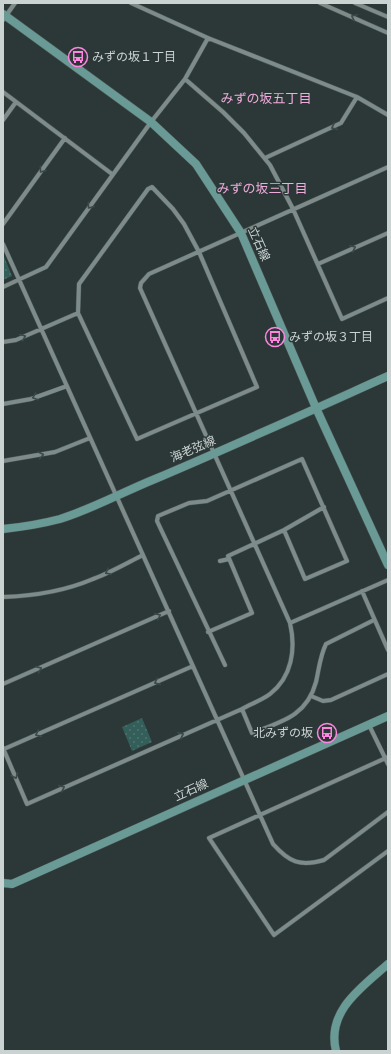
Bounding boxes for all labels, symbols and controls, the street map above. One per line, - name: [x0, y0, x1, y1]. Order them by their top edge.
- one-way arrow: [351, 14, 359, 22]
- bus stop icon: みずの坂１丁目: [67, 46, 89, 68]
- place label: みずの坂１丁目: [92, 49, 176, 63]
- district label: みずの坂五丁目: [220, 90, 312, 106]
- one-way arrow: [330, 122, 338, 130]
- one-way arrow: [40, 165, 47, 172]
- district label: みずの坂三丁目: [216, 180, 308, 196]
- one-way arrow: [87, 202, 94, 209]
- street label: 立石線: [246, 224, 274, 263]
- one-way arrow: [349, 245, 357, 253]
- bus stop icon: みずの坂３丁目: [264, 326, 286, 348]
- place label: みずの坂３丁目: [289, 329, 373, 343]
- one-way arrow: [20, 333, 27, 341]
- one-way arrow: [32, 392, 39, 401]
- street label: 海老弦線: [168, 432, 217, 464]
- one-way arrow: [38, 451, 44, 459]
- one-way arrow: [105, 567, 112, 575]
- one-way arrow: [154, 613, 161, 621]
- one-way arrow: [35, 665, 42, 673]
- one-way arrow: [154, 677, 162, 685]
- bus stop icon: 北みずの坂: [316, 722, 338, 744]
- place label: 北みずの坂: [253, 725, 313, 739]
- one-way arrow: [35, 729, 43, 737]
- one-way arrow: [177, 732, 184, 740]
- one-way arrow: [10, 772, 18, 780]
- street label: 立石線: [171, 775, 210, 803]
- one-way arrow: [58, 785, 66, 793]

